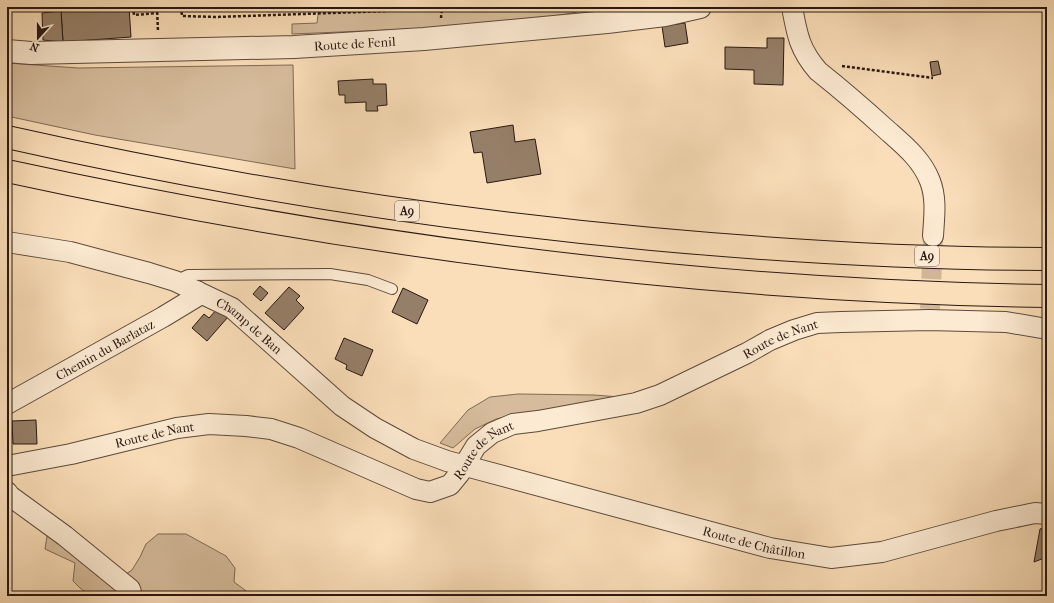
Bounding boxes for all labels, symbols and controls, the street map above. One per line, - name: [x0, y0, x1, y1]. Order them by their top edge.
- north arrow: [18, 18, 58, 58]
- street label: Route de Fenil: [314, 33, 396, 53]
- text: N: [28, 39, 41, 54]
- road number: A9: [395, 201, 419, 221]
- road number: A9: [915, 246, 939, 266]
- street label: Champ de Ban: [214, 294, 286, 357]
- street label: Chemin du Barlataz: [53, 316, 157, 383]
- street label: Route de Nant: [740, 316, 820, 361]
- street label: Route de Nant: [450, 417, 516, 483]
- street label: Route de Nant: [113, 418, 195, 450]
- street label: Route de Châtillon: [701, 523, 807, 561]

